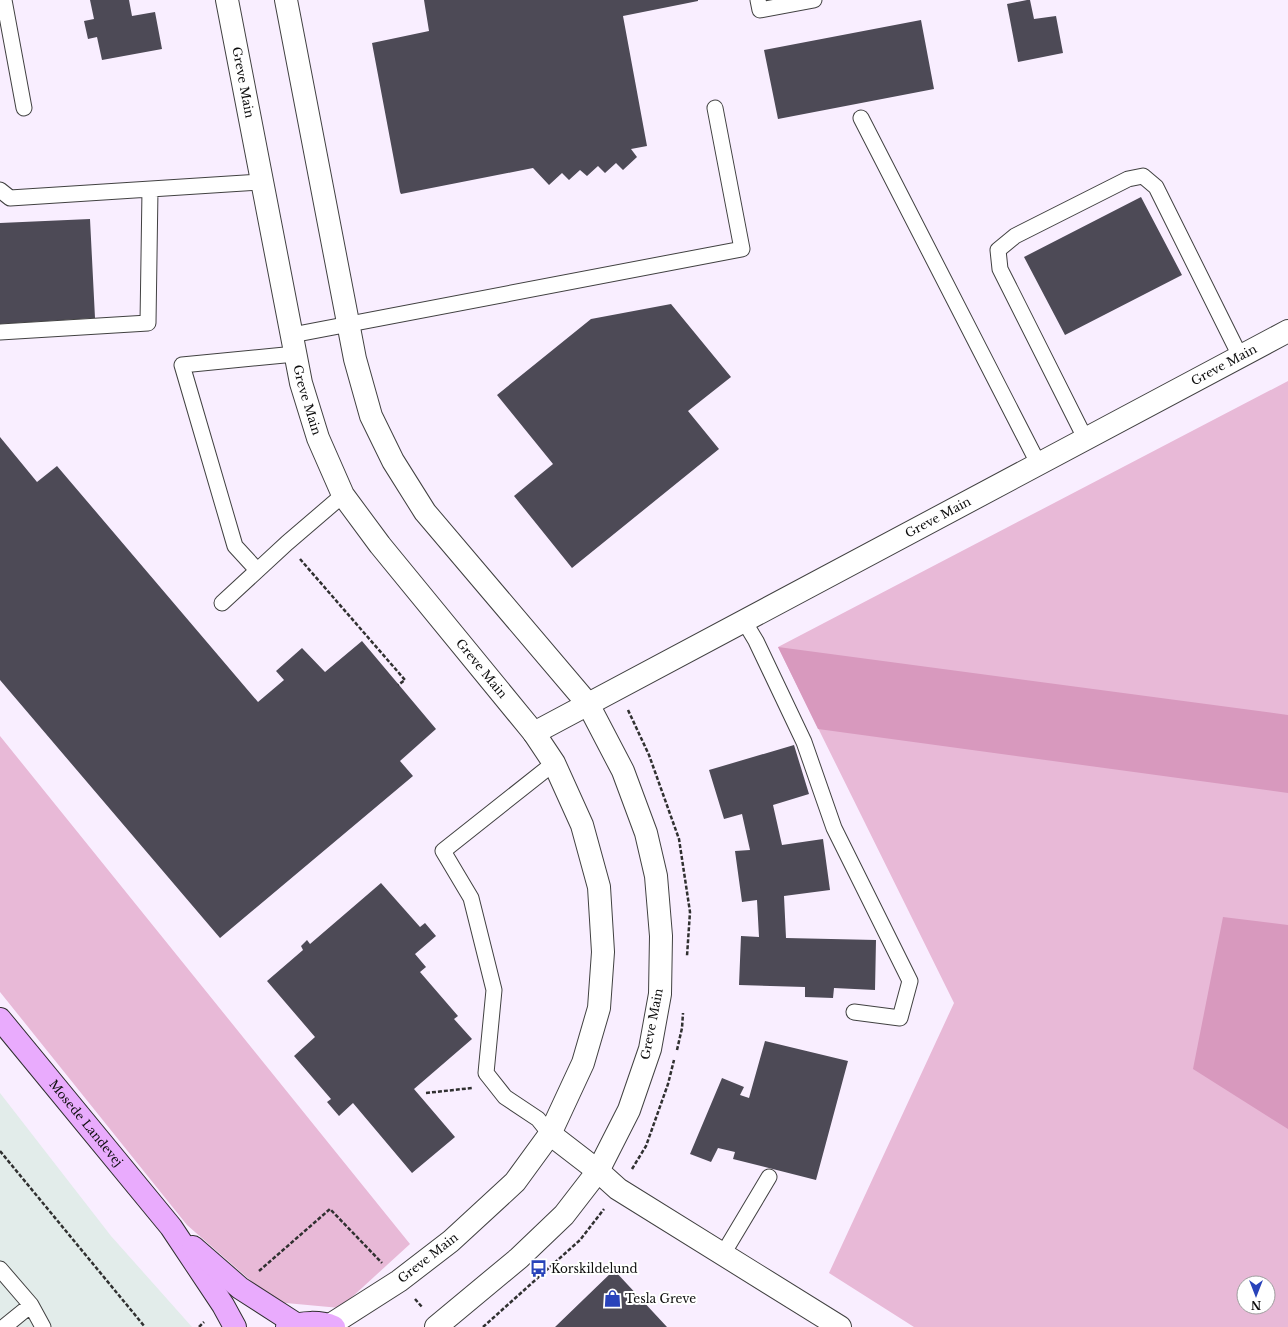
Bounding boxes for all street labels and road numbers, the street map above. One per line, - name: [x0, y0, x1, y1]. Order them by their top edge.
- street label: Greve Main: [229, 45, 258, 119]
- street label: Greve Main: [1188, 341, 1259, 388]
- street label: Greve Main: [291, 364, 325, 437]
- street label: Greve Main: [902, 493, 973, 541]
- street label: Greve Main: [453, 636, 510, 701]
- street label: Greve Main: [637, 987, 666, 1061]
- street label: Mosede Landevej: [46, 1077, 126, 1169]
- street label: Greve Main: [395, 1229, 461, 1286]

